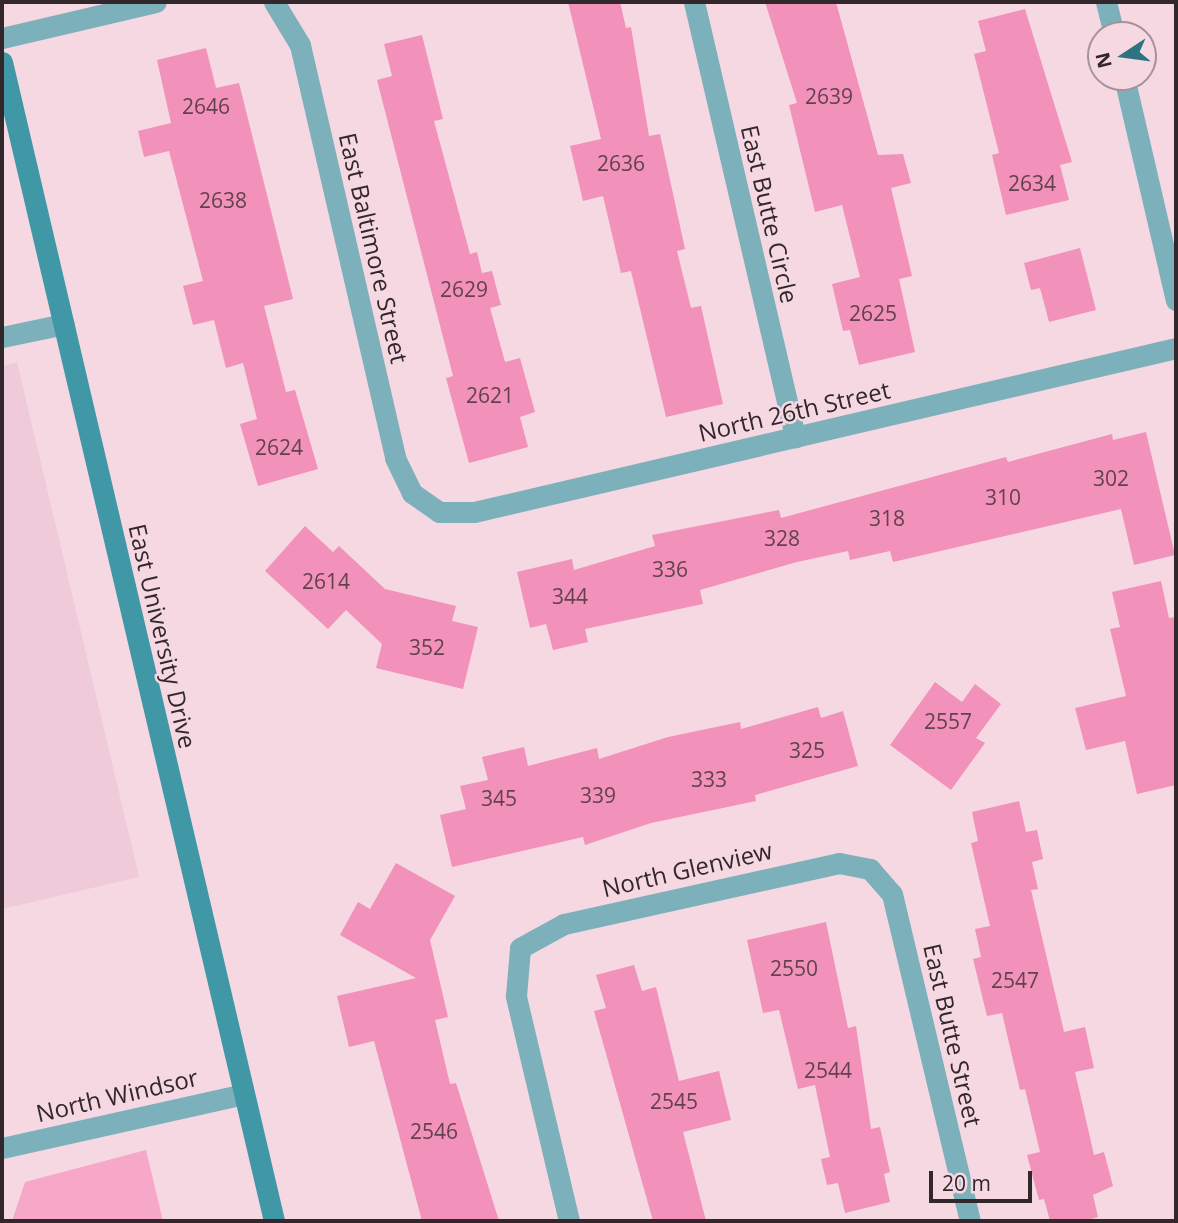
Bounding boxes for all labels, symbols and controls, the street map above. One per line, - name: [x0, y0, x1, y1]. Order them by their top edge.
- north arrow: [1087, 21, 1157, 91]
- text: N: [1089, 50, 1118, 71]
- house number: 2639: [805, 83, 853, 109]
- house number: 2646: [182, 93, 230, 119]
- street label: East Butte Circle: [736, 122, 804, 306]
- street label: East Baltimore Street: [333, 130, 415, 366]
- house number: 2636: [597, 150, 645, 176]
- house number: 2634: [1008, 170, 1056, 196]
- house number: 2638: [199, 187, 247, 213]
- house number: 2629: [440, 276, 488, 302]
- house number: 2625: [849, 300, 897, 326]
- street label: North 26th Street: [695, 375, 893, 447]
- house number: 2621: [466, 382, 514, 408]
- house number: 2624: [255, 434, 303, 460]
- house number: 302: [1093, 465, 1129, 491]
- house number: 310: [985, 484, 1021, 510]
- house number: 318: [869, 505, 905, 531]
- street label: East University Drive: [123, 521, 203, 751]
- house number: 328: [764, 525, 800, 551]
- house number: 336: [652, 556, 688, 582]
- house number: 2614: [302, 568, 350, 594]
- house number: 344: [552, 583, 588, 609]
- house number: 352: [409, 634, 445, 660]
- house number: 2557: [924, 708, 972, 734]
- house number: 325: [789, 737, 825, 763]
- house number: 333: [691, 766, 727, 792]
- house number: 339: [580, 782, 616, 808]
- house number: 345: [481, 785, 517, 811]
- street label: North Glenview: [599, 835, 775, 903]
- street label: East Butte Street: [918, 941, 988, 1129]
- house number: 2550: [770, 955, 818, 981]
- house number: 2547: [991, 967, 1039, 993]
- house number: 2544: [804, 1057, 852, 1083]
- street label: North Windsor: [33, 1062, 201, 1128]
- house number: 2545: [650, 1088, 698, 1114]
- house number: 2546: [410, 1118, 458, 1144]
- scale bar: [933, 1156, 1036, 1200]
- text: 20 m: [942, 1169, 991, 1197]

